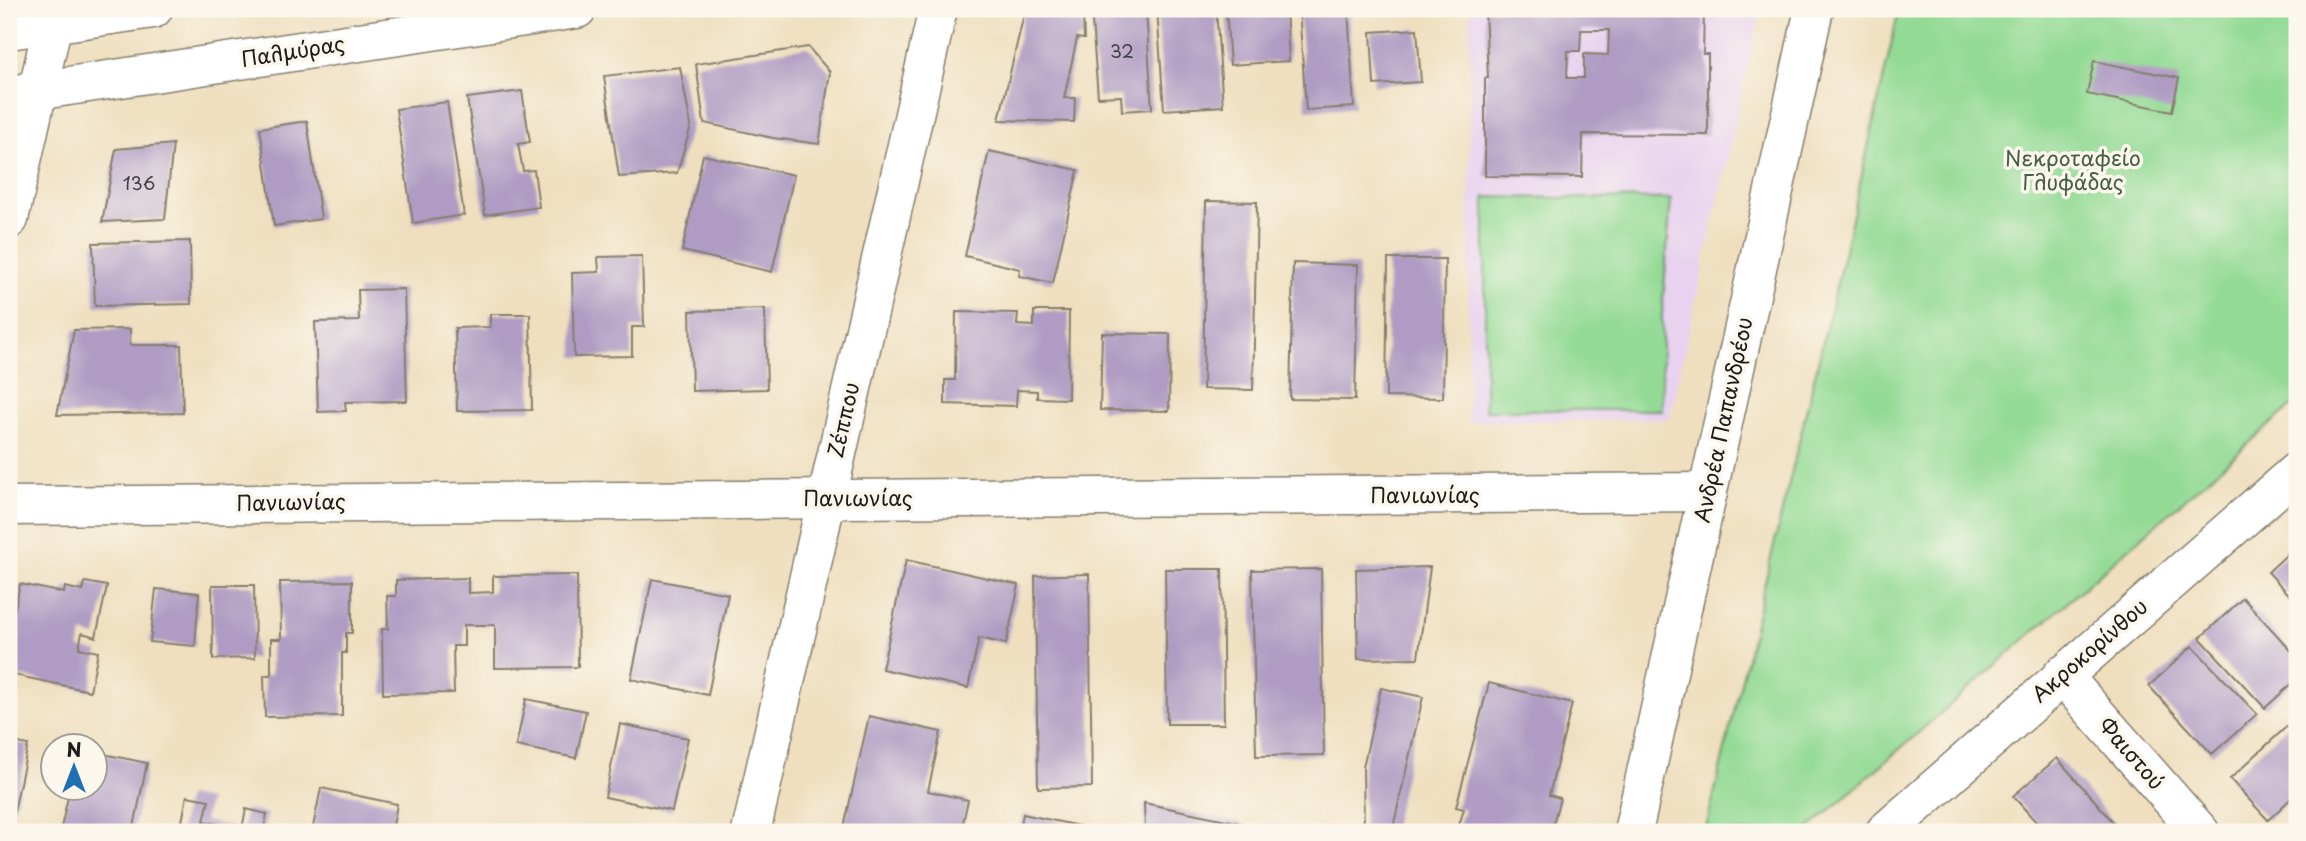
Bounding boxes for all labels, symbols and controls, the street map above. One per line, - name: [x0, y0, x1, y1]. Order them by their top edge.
- street label: Παλμύρας: [239, 26, 347, 74]
- house number: 32: [1110, 37, 1134, 64]
- park label: Νεκροταφείο Γλυφάδας: [2005, 141, 2141, 197]
- house number: 136: [123, 169, 155, 196]
- street label: Ανδρέα Παπανδρέου: [1685, 314, 1759, 525]
- street label: Ζέππου: [818, 379, 866, 460]
- street label: Πανιωνίας: [1370, 478, 1480, 510]
- street label: Πανιωνίας: [803, 481, 913, 513]
- street label: Πανιωνίας: [236, 484, 346, 518]
- street label: Ακροκορίνθου: [2024, 590, 2154, 709]
- street label: Φαιστού: [2092, 709, 2173, 796]
- north arrow: [38, 732, 108, 802]
- text: N: [66, 735, 82, 763]

